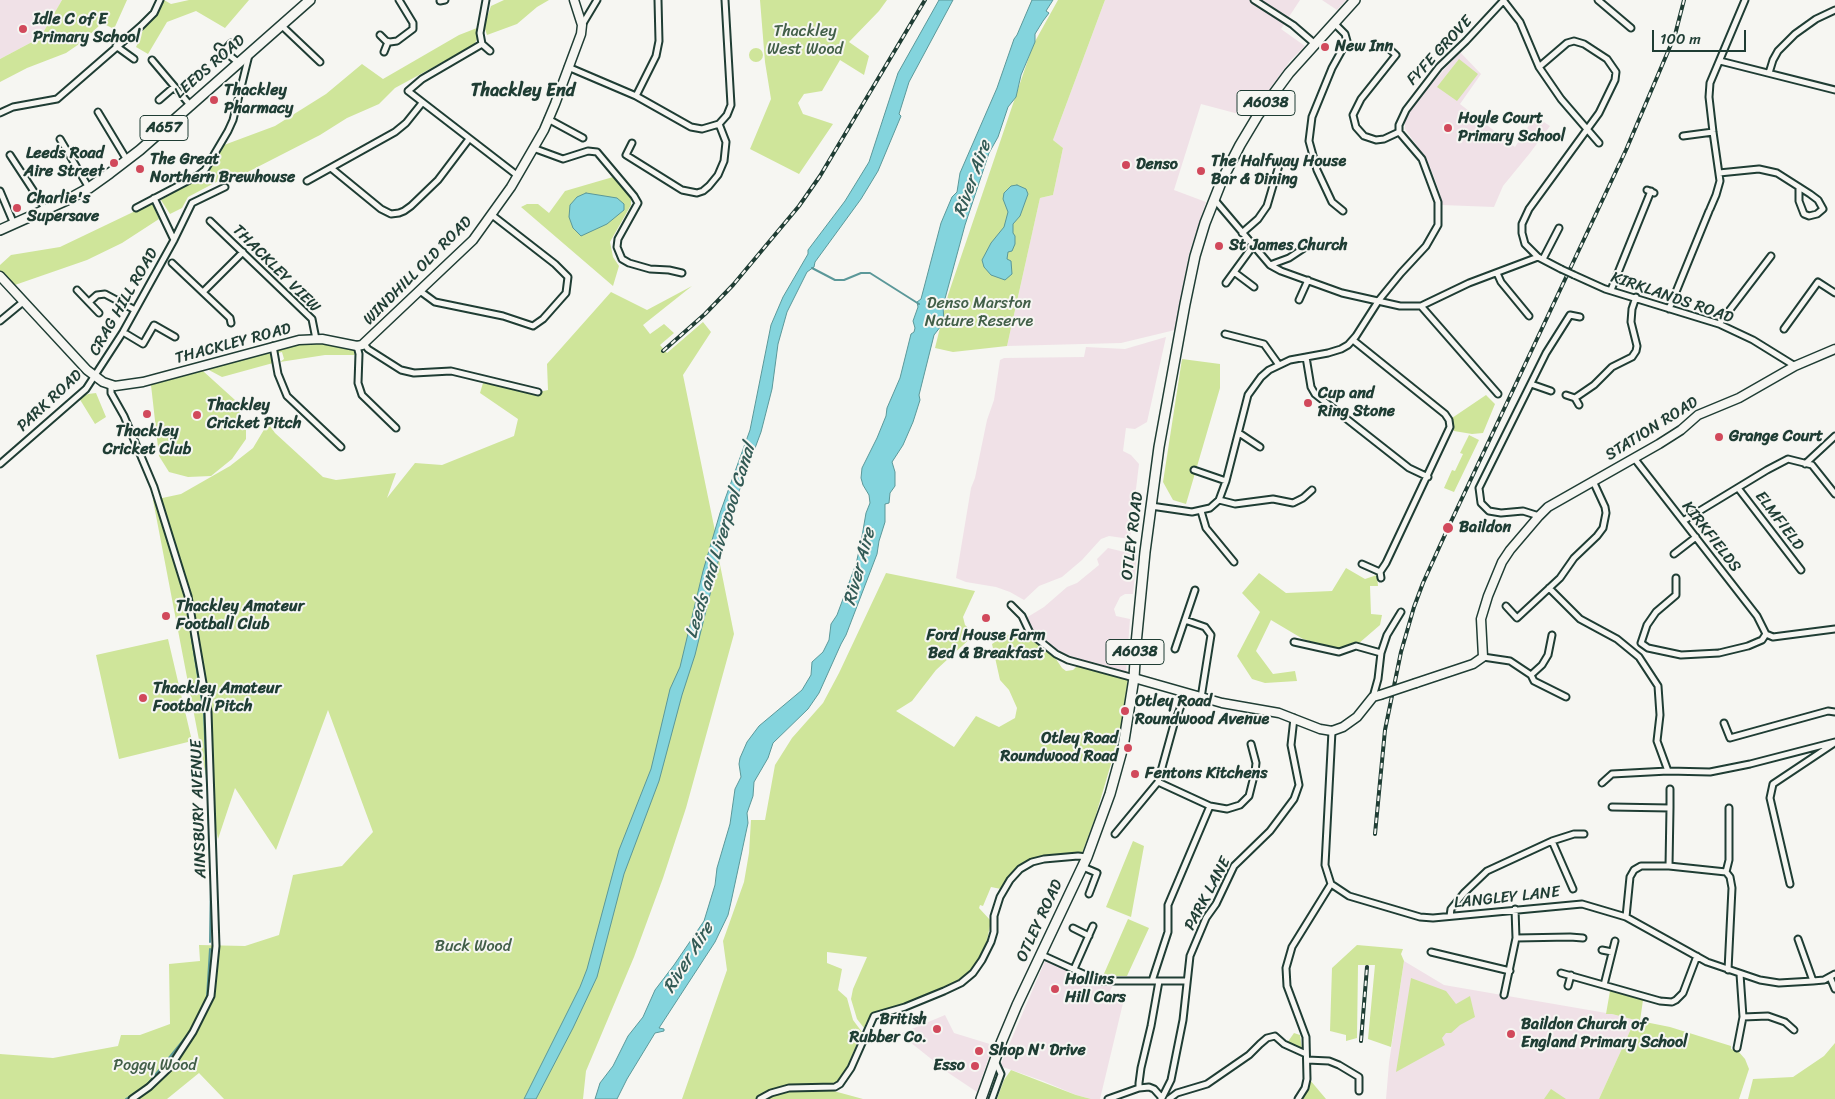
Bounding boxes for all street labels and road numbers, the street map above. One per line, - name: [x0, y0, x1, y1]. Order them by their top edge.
- street label: FYFE GROVE: [1403, 12, 1477, 90]
- street label: LEEDS ROAD: [171, 31, 249, 103]
- road number: A6038: [1237, 90, 1295, 116]
- road number: A657: [140, 116, 188, 140]
- street label: WINDHILL OLD ROAD: [360, 213, 476, 329]
- street label: THACKLEY VIEW: [228, 221, 324, 317]
- street label: CRAG HILL ROAD: [85, 245, 163, 359]
- street label: KIRKLANDS ROAD: [1608, 268, 1736, 328]
- street label: THACKLEY ROAD: [173, 319, 293, 369]
- street label: PARK ROAD: [13, 366, 87, 436]
- street label: STATION ROAD: [1602, 393, 1702, 465]
- street label: ELMFIELD: [1750, 487, 1808, 555]
- street label: OTLEY ROAD: [1118, 491, 1148, 581]
- street label: KIRKFIELDS: [1677, 498, 1745, 576]
- road number: A6038: [1106, 640, 1164, 664]
- street label: AINSBURY AVENUE: [187, 739, 211, 879]
- street label: PARK LANE: [1181, 854, 1235, 934]
- street label: OTLEY ROAD: [1013, 877, 1067, 965]
- street label: LANGLEY LANE: [1453, 883, 1561, 913]

